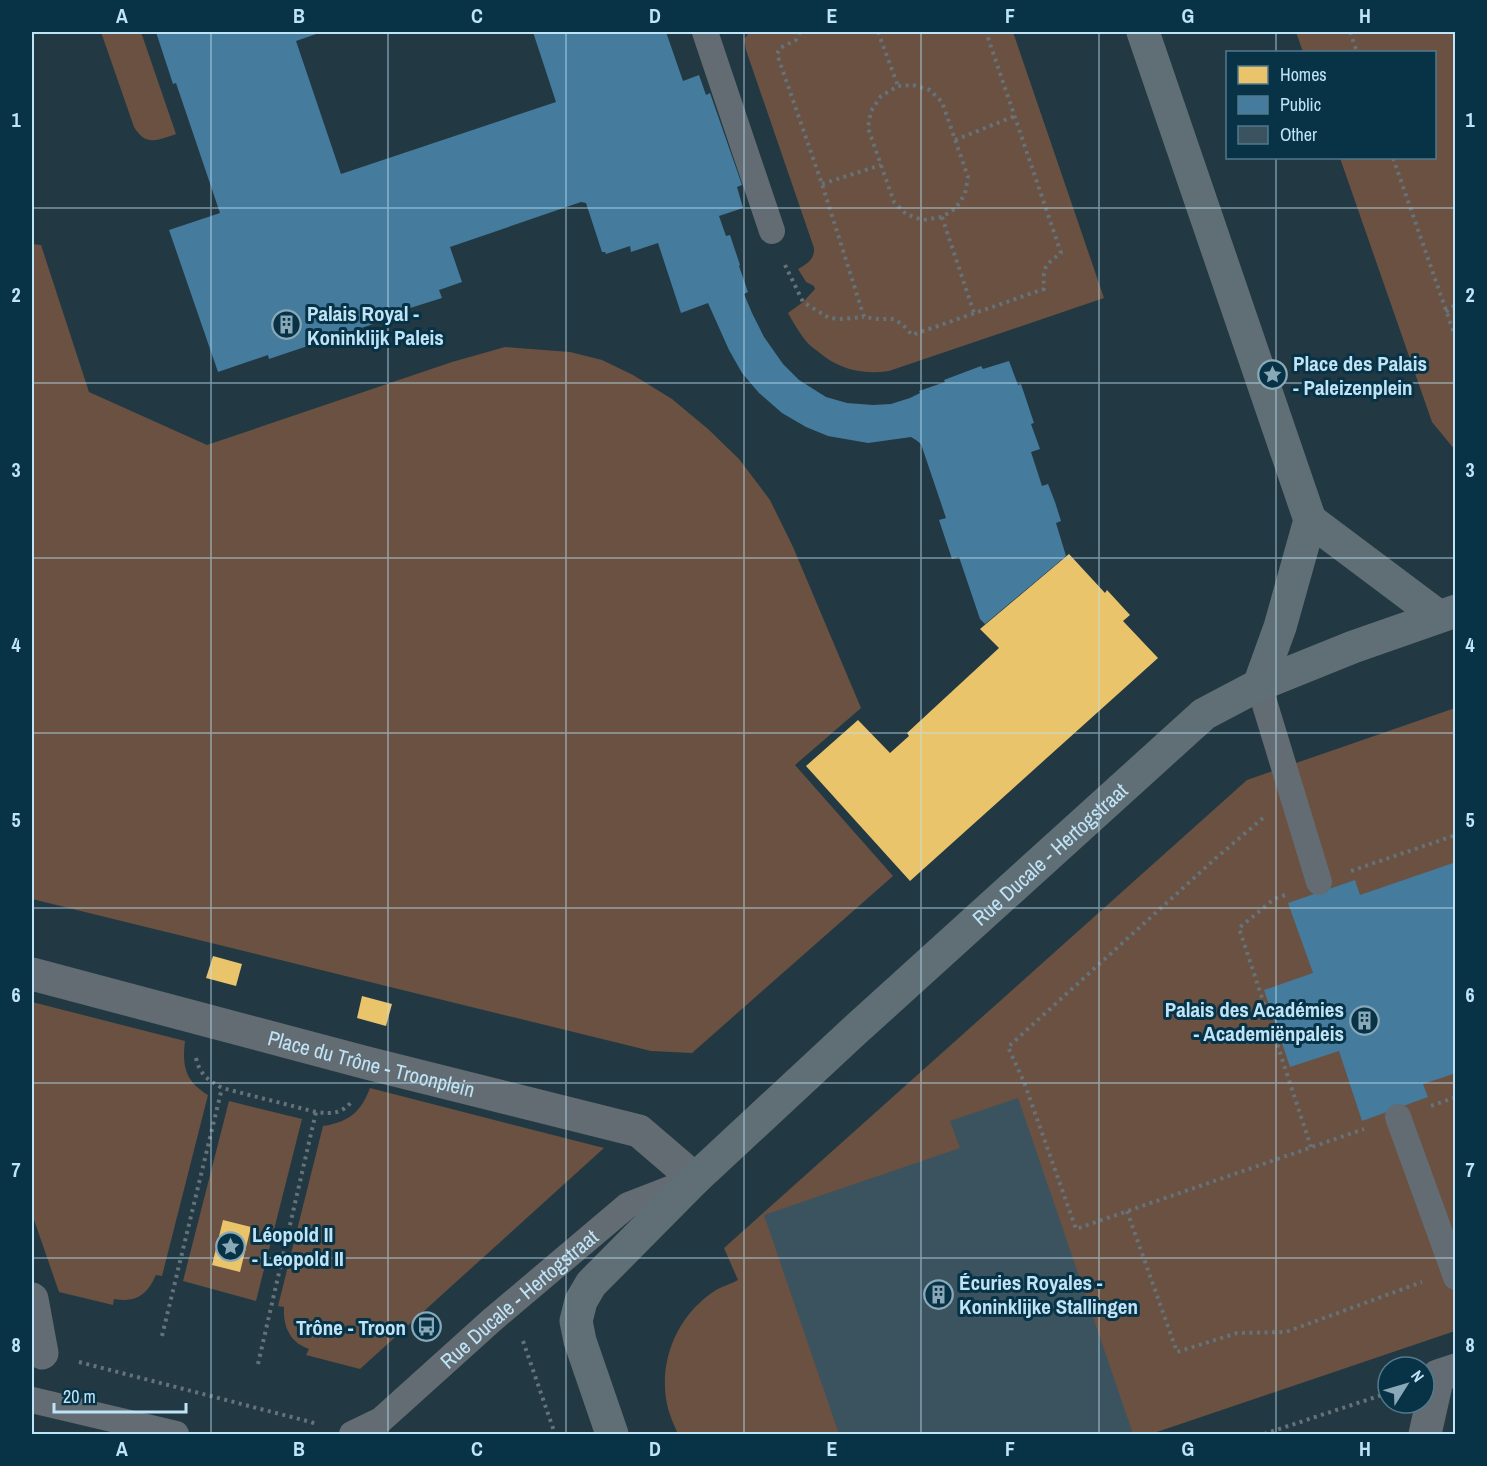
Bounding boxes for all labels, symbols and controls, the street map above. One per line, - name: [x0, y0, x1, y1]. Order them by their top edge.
- text: A: [116, 2, 128, 29]
- text: B: [293, 2, 305, 29]
- text: C: [471, 2, 483, 29]
- text: D: [649, 2, 661, 29]
- text: E: [827, 2, 838, 29]
- text: F: [1005, 2, 1015, 29]
- text: G: [1182, 2, 1194, 29]
- text: H: [1359, 2, 1371, 29]
- legend: [1226, 51, 1436, 159]
- text: Homes: [1280, 62, 1327, 87]
- text: Public: [1280, 92, 1321, 117]
- text: 1: [11, 106, 21, 133]
- text: 1: [1465, 106, 1475, 133]
- text: Other: [1280, 122, 1317, 147]
- text: 2: [11, 281, 21, 308]
- text: 2: [1465, 281, 1475, 308]
- place label: Palais Royal - Koninklijk Paleis: [307, 299, 444, 352]
- building icon: Palais Royal - Koninklijk Paleis: [270, 309, 302, 341]
- place label: Place des Palais - Paleizenplein: [1293, 349, 1427, 402]
- place icon: Place des Palais - Paleizenplein: [1256, 359, 1288, 391]
- text: 3: [11, 456, 21, 483]
- text: 3: [1465, 456, 1475, 483]
- text: 4: [11, 631, 21, 658]
- text: 4: [1465, 631, 1475, 658]
- street label: Rue Ducale - Hertogstraat: [966, 776, 1134, 932]
- text: 5: [11, 806, 21, 833]
- text: 5: [1465, 806, 1475, 833]
- text: 6: [11, 981, 21, 1008]
- text: 6: [1465, 981, 1475, 1008]
- place label: Palais des Académies - Academiënpaleis: [1165, 995, 1344, 1048]
- building icon: Palais des Académies - Academiënpaleis: [1349, 1005, 1381, 1037]
- street label: Place du Trône - Troonplein: [265, 1023, 478, 1104]
- text: 7: [11, 1156, 21, 1183]
- text: 7: [1465, 1156, 1475, 1183]
- place label: Léopold II - Leopold II: [252, 1220, 344, 1273]
- street label: Rue Ducale - Hertogstraat: [433, 1222, 604, 1375]
- place icon: Léopold II - Leopold II: [215, 1230, 247, 1262]
- place label: Écuries Royales - Koninklijke Stallingen: [959, 1268, 1138, 1321]
- building icon: Écuries Royales - Koninklijke Stallingen: [922, 1278, 954, 1310]
- bus stop icon: Trône - Troon: [411, 1311, 443, 1343]
- place label: Trône - Troon: [296, 1313, 406, 1342]
- text: 8: [11, 1331, 21, 1358]
- text: 8: [1465, 1331, 1475, 1358]
- north arrow: [1376, 1355, 1436, 1415]
- text: N: [1406, 1366, 1430, 1386]
- scale bar: [54, 1376, 186, 1414]
- text: 20 m: [63, 1384, 96, 1409]
- text: A: [116, 1435, 128, 1462]
- text: B: [293, 1435, 305, 1462]
- text: C: [471, 1435, 483, 1462]
- text: D: [649, 1435, 661, 1462]
- text: E: [827, 1435, 838, 1462]
- text: F: [1005, 1435, 1015, 1462]
- text: G: [1182, 1435, 1194, 1462]
- text: H: [1359, 1435, 1371, 1462]

